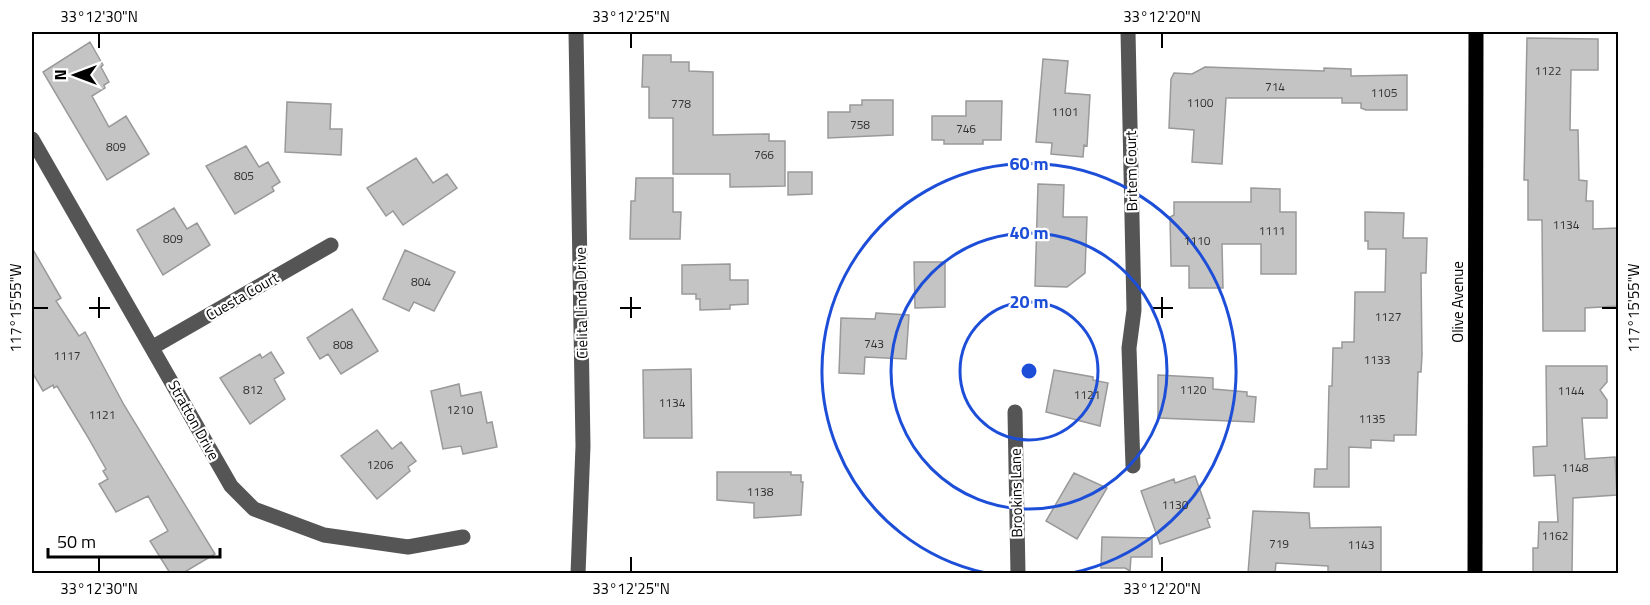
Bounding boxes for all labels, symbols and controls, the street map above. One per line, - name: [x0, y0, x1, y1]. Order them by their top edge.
- text: 33°12'30"N: [60, 5, 138, 28]
- text: 33°12'25"N: [592, 5, 670, 28]
- text: 33°12'20"N: [1123, 5, 1201, 28]
- north arrow: [45, 45, 105, 105]
- house number: 1122: [1535, 61, 1561, 80]
- text: N: [48, 69, 72, 81]
- house number: 714: [1265, 77, 1285, 96]
- house number: 1105: [1371, 83, 1398, 102]
- house number: 1100: [1187, 93, 1214, 112]
- house number: 778: [671, 94, 691, 113]
- house number: 1101: [1052, 102, 1078, 121]
- house number: 758: [850, 115, 870, 134]
- house number: 746: [956, 119, 976, 138]
- street label: Britem Court: [1119, 130, 1143, 212]
- house number: 809: [106, 137, 126, 156]
- house number: 766: [754, 145, 774, 164]
- text: 60 m: [1009, 150, 1049, 177]
- house number: 805: [234, 166, 254, 185]
- house number: 1134: [1553, 215, 1580, 234]
- text: 40 m: [1009, 219, 1049, 246]
- house number: 1111: [1259, 221, 1285, 240]
- house number: 809: [163, 229, 183, 248]
- house number: 1110: [1184, 231, 1211, 250]
- street label: Cielita Linda Drive: [569, 247, 593, 359]
- street label: Olive Avenue: [1446, 261, 1469, 343]
- text: 117°15'55"W: [4, 263, 27, 353]
- text: 117°15'55"W: [1622, 263, 1645, 353]
- street label: Cuesta Court: [201, 265, 283, 326]
- house number: 804: [411, 272, 431, 291]
- text: 20 m: [1009, 288, 1049, 315]
- house number: 1127: [1375, 307, 1401, 326]
- house number: 743: [864, 334, 884, 353]
- house number: 808: [333, 335, 353, 354]
- house number: 1117: [54, 346, 80, 365]
- house number: 1133: [1364, 350, 1390, 369]
- centre of rings: [1019, 361, 1039, 381]
- street label: Stratton Drive: [162, 376, 226, 464]
- house number: 812: [243, 380, 263, 399]
- house number: 1120: [1180, 380, 1207, 399]
- house number: 1144: [1558, 381, 1585, 400]
- house number: 1121: [1074, 385, 1100, 404]
- house number: 1134: [659, 393, 686, 412]
- house number: 1210: [447, 400, 474, 419]
- house number: 1121: [89, 405, 115, 424]
- house number: 1135: [1359, 409, 1386, 428]
- street label: Brookins Lane: [1004, 448, 1028, 538]
- house number: 1206: [367, 455, 394, 474]
- house number: 1148: [1562, 458, 1589, 477]
- house number: 1138: [747, 482, 774, 501]
- house number: 1130: [1162, 495, 1189, 514]
- scale bar: [48, 521, 220, 559]
- house number: 1162: [1542, 526, 1568, 545]
- text: 50 m: [57, 528, 96, 555]
- house number: 719: [1269, 534, 1289, 553]
- house number: 1143: [1348, 535, 1374, 554]
- text: 33°12'30"N: [60, 577, 138, 600]
- text: 33°12'25"N: [592, 577, 670, 600]
- text: 33°12'20"N: [1123, 577, 1201, 600]

